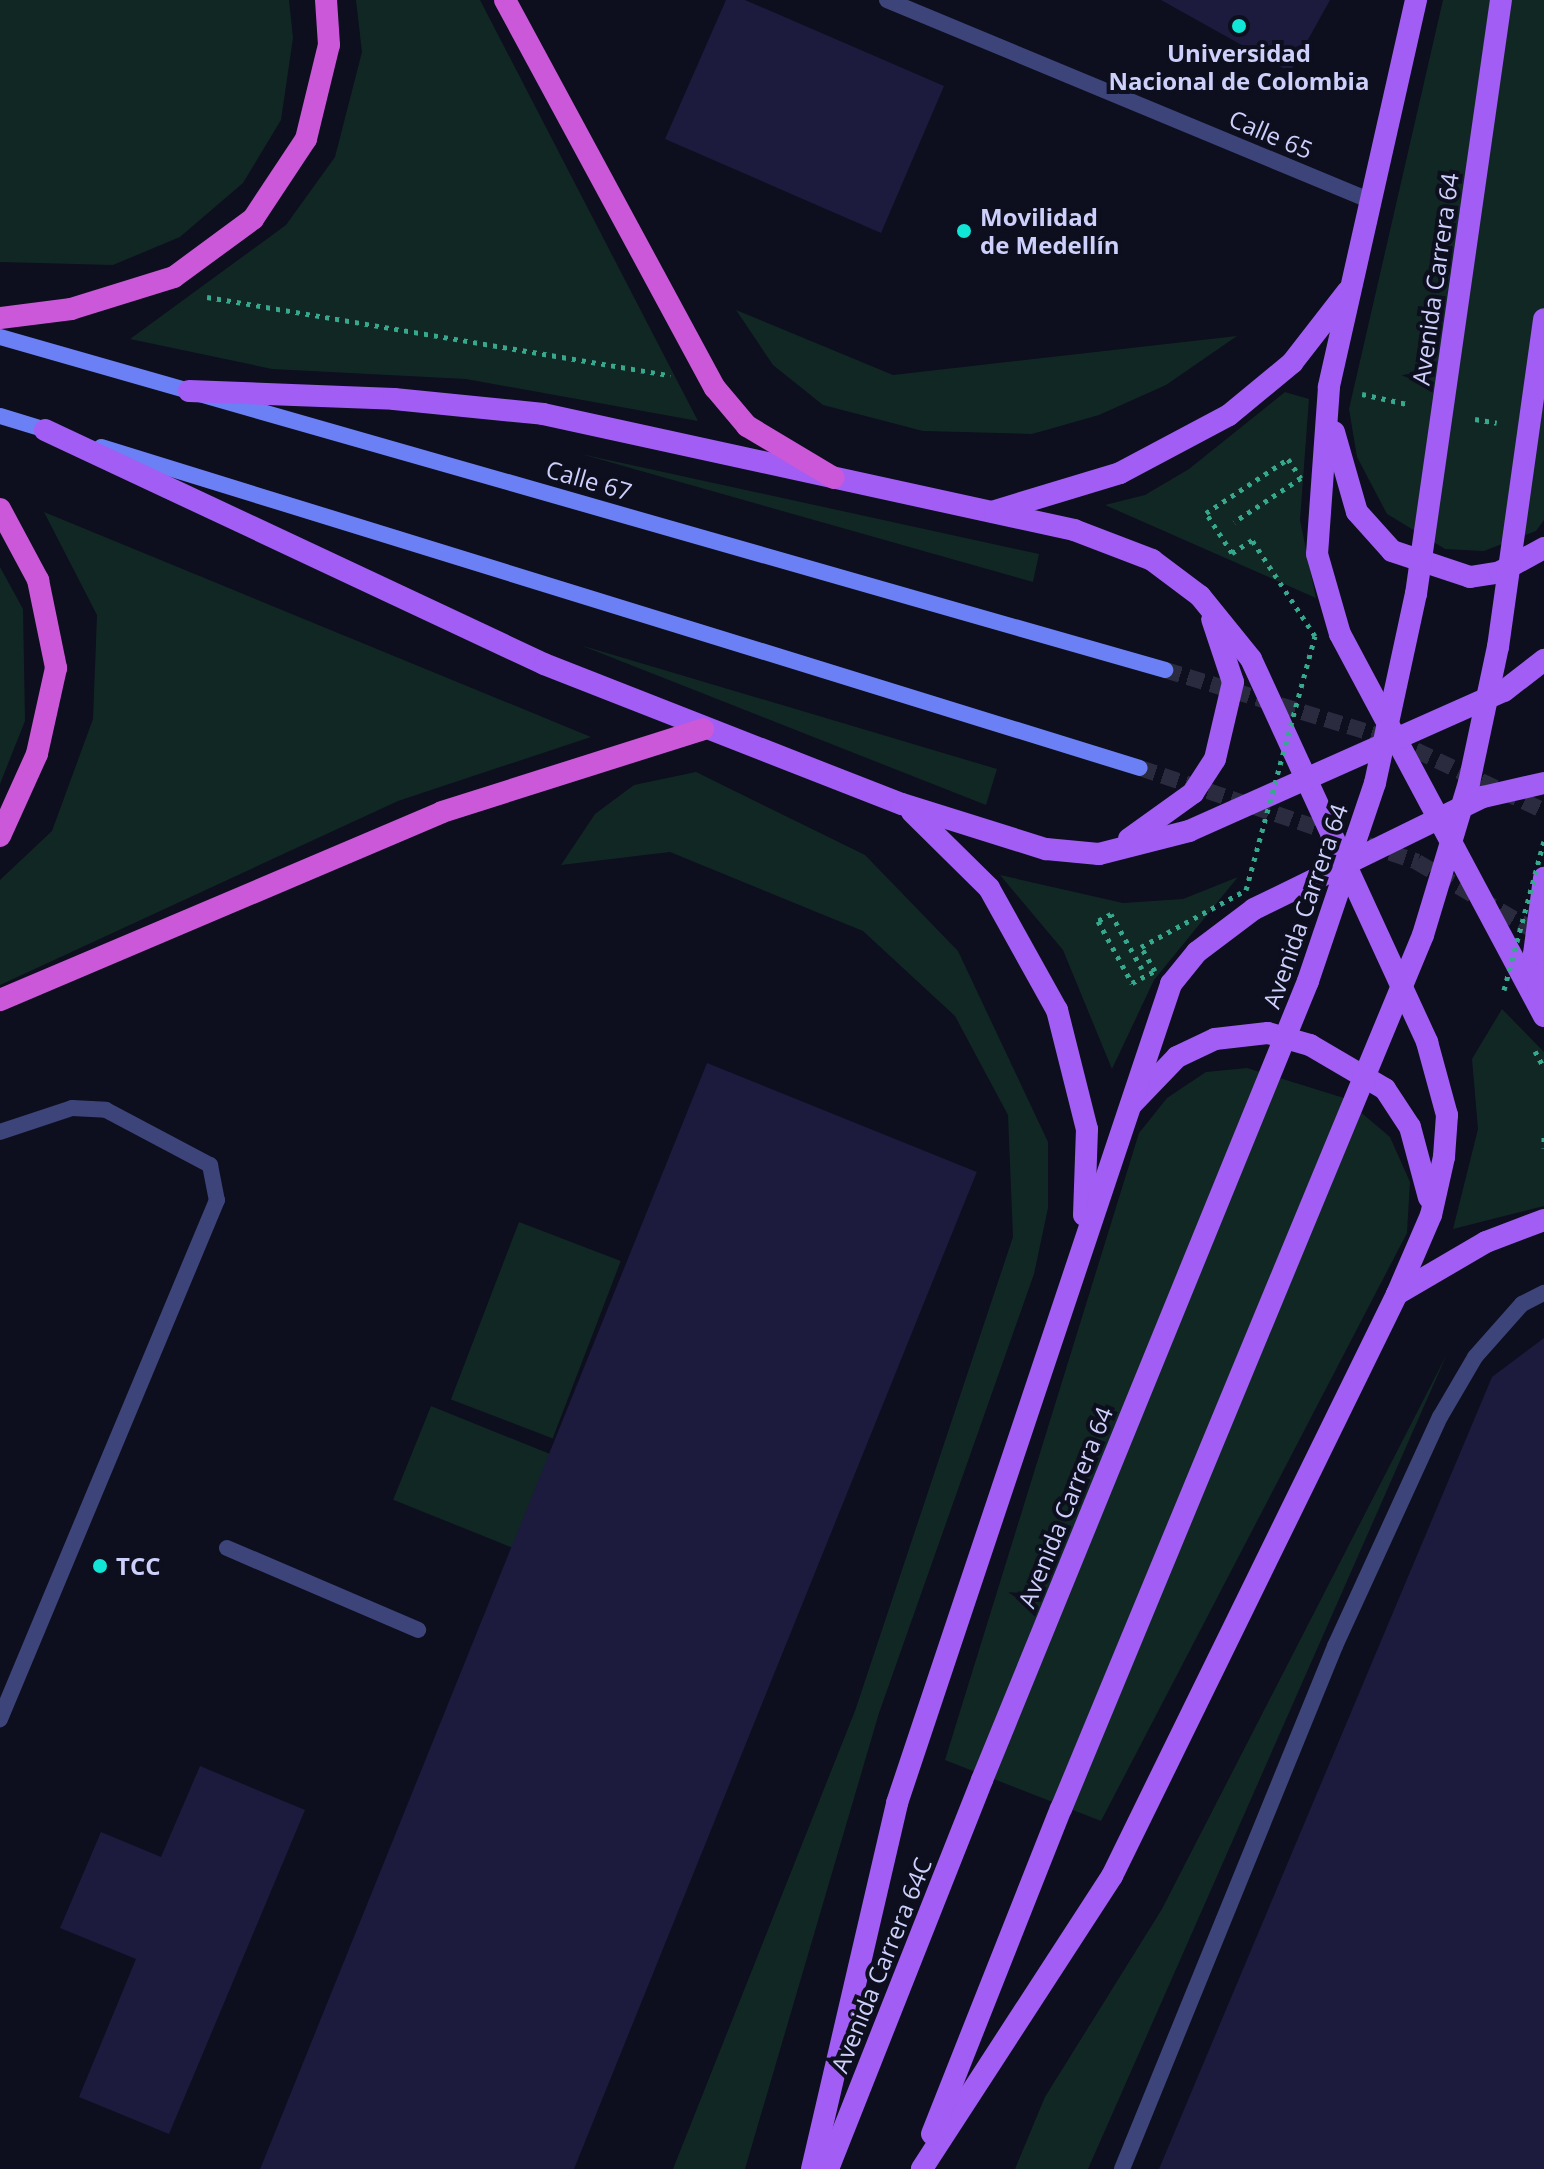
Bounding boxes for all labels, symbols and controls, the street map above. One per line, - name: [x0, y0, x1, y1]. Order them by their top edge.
- marker: Universidad Nacional de Colombia: [1230, 17, 1248, 35]
- place label: Universidad Nacional de Colombia: [1109, 39, 1369, 95]
- street label: Calle 65: [1225, 104, 1317, 164]
- street label: Avenida Carrera 64: [1406, 171, 1464, 387]
- place label: Movilidad de Medellín: [980, 203, 1120, 259]
- marker: Movilidad de Medellín: [955, 222, 973, 240]
- street label: Calle 67: [543, 454, 635, 506]
- street label: Avenida Carrera 64: [1257, 800, 1353, 1012]
- street label: Avenida Carrera 64: [1012, 1402, 1118, 1612]
- place label: TCC: [116, 1552, 160, 1580]
- marker: TCC: [91, 1557, 109, 1575]
- street label: Avenida Carrera 64C: [825, 1853, 937, 2077]

